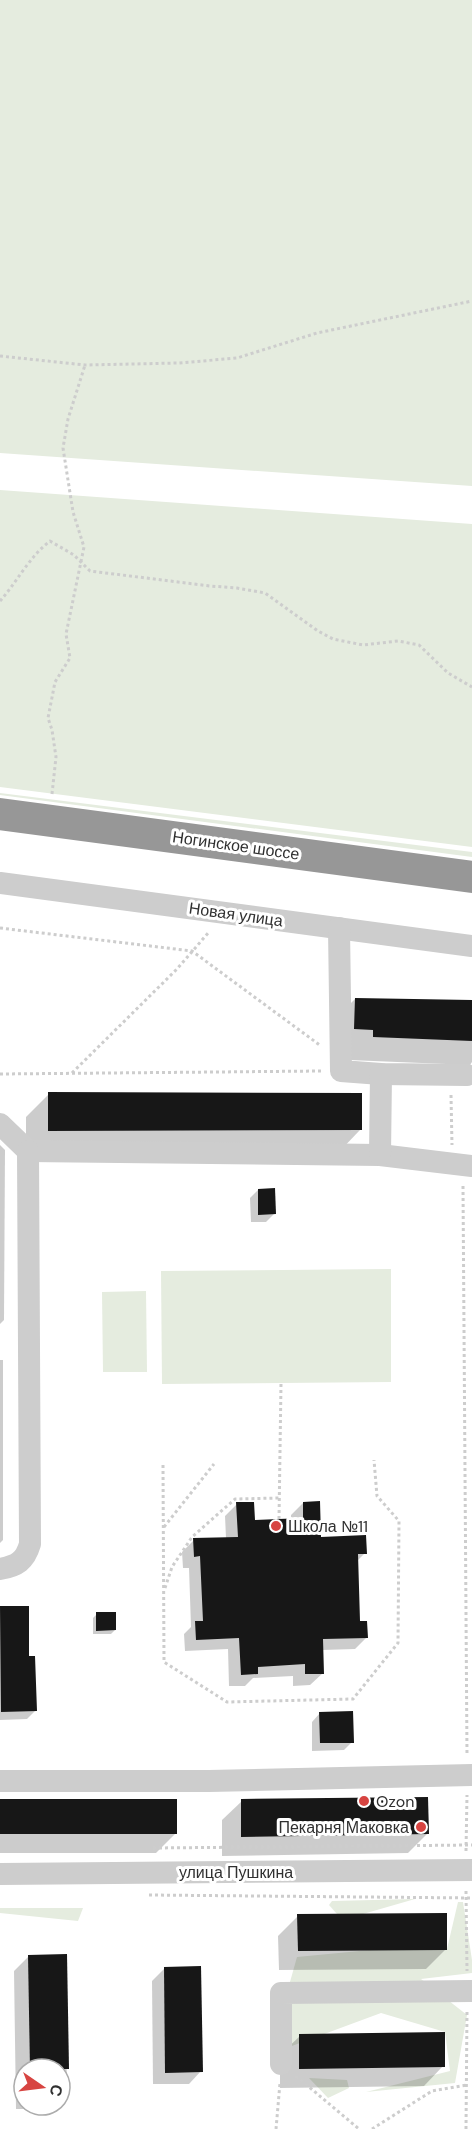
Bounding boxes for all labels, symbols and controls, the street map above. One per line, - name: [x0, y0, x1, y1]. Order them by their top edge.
- street label: Ногинское шоссе: [171, 826, 301, 865]
- street label: Новая улица: [188, 898, 284, 931]
- place label: Школа №11: [288, 1516, 368, 1537]
- marker: Школа №11: [269, 1519, 283, 1533]
- place label: Ozon: [376, 1791, 414, 1812]
- marker: Ozon: [357, 1794, 371, 1808]
- place label: Пекарня Маковка: [278, 1817, 409, 1838]
- marker: Пекарня Маковка: [414, 1820, 428, 1834]
- street label: улица Пушкина: [179, 1862, 293, 1883]
- north arrow: [12, 2057, 72, 2117]
- text: С: [44, 2082, 68, 2099]

